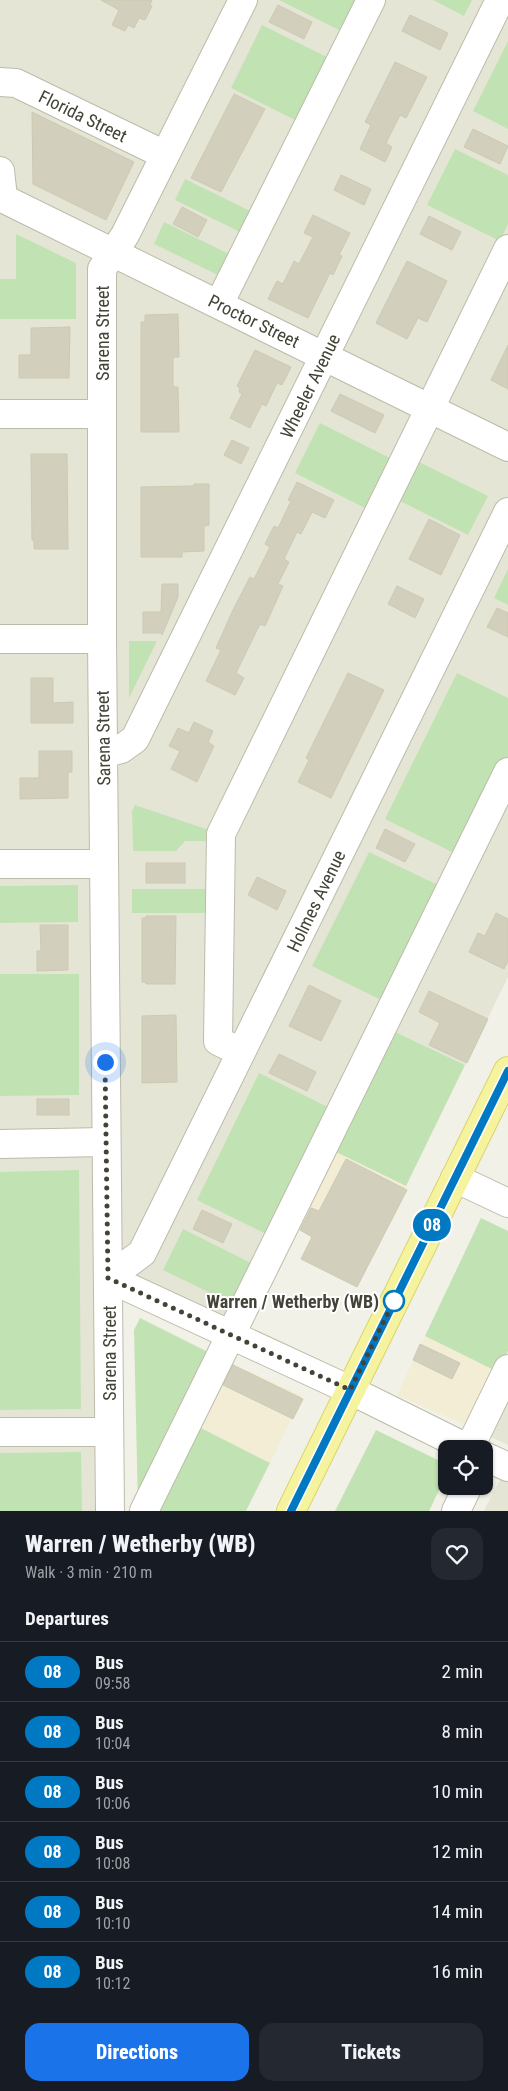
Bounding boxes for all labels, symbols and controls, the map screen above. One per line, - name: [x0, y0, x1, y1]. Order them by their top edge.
- street label: Florida Street: [36, 86, 130, 146]
- street label: Sarena Street: [92, 285, 113, 381]
- street label: Proctor Street: [205, 290, 303, 352]
- street label: Wheeler Avenue: [276, 330, 344, 442]
- street label: Sarena Street: [92, 690, 114, 786]
- street label: Holmes Avenue: [282, 847, 350, 955]
- your location: [93, 1050, 118, 1075]
- line badge: 08: [410, 1209, 454, 1241]
- text: 08: [423, 1214, 441, 1235]
- marker: Warren / Wetherby (WB): [383, 1290, 405, 1312]
- place label: Warren / Wetherby (WB): [206, 1291, 379, 1313]
- street label: Sarena Street: [99, 1305, 120, 1401]
- map controls: [438, 1440, 493, 1495]
- button: locate: [438, 1440, 493, 1495]
- button: heart: [431, 1528, 483, 1580]
- text: Warren / Wetherby (WB): [25, 1530, 256, 1558]
- text: Walk · 3 min · 210 m: [25, 1563, 152, 1582]
- text: Departures: [25, 1607, 109, 1630]
- text: Bus: [95, 1651, 124, 1674]
- text: 2 min: [441, 1660, 483, 1683]
- text: 08: [43, 1661, 62, 1682]
- text: 09:58: [95, 1674, 130, 1693]
- text: Bus: [95, 1711, 124, 1734]
- text: 8 min: [441, 1720, 483, 1743]
- text: 08: [43, 1721, 62, 1742]
- text: 10:04: [95, 1734, 130, 1753]
- text: Bus: [95, 1771, 124, 1794]
- text: 10 min: [432, 1780, 483, 1803]
- text: 08: [43, 1781, 62, 1802]
- text: 10:06: [95, 1794, 130, 1813]
- text: Bus: [95, 1831, 124, 1854]
- text: 12 min: [432, 1840, 483, 1863]
- text: 08: [43, 1841, 62, 1862]
- text: 10:08: [95, 1854, 130, 1873]
- text: Bus: [95, 1891, 124, 1914]
- text: 14 min: [432, 1900, 483, 1923]
- text: 08: [43, 1901, 62, 1922]
- text: 10:10: [95, 1914, 130, 1933]
- text: Bus: [95, 1951, 124, 1974]
- text: 16 min: [432, 1960, 483, 1983]
- text: 08: [43, 1961, 62, 1982]
- text: 10:12: [95, 1974, 130, 1993]
- button: Directions: [25, 2023, 249, 2081]
- button: Tickets: [259, 2023, 483, 2081]

